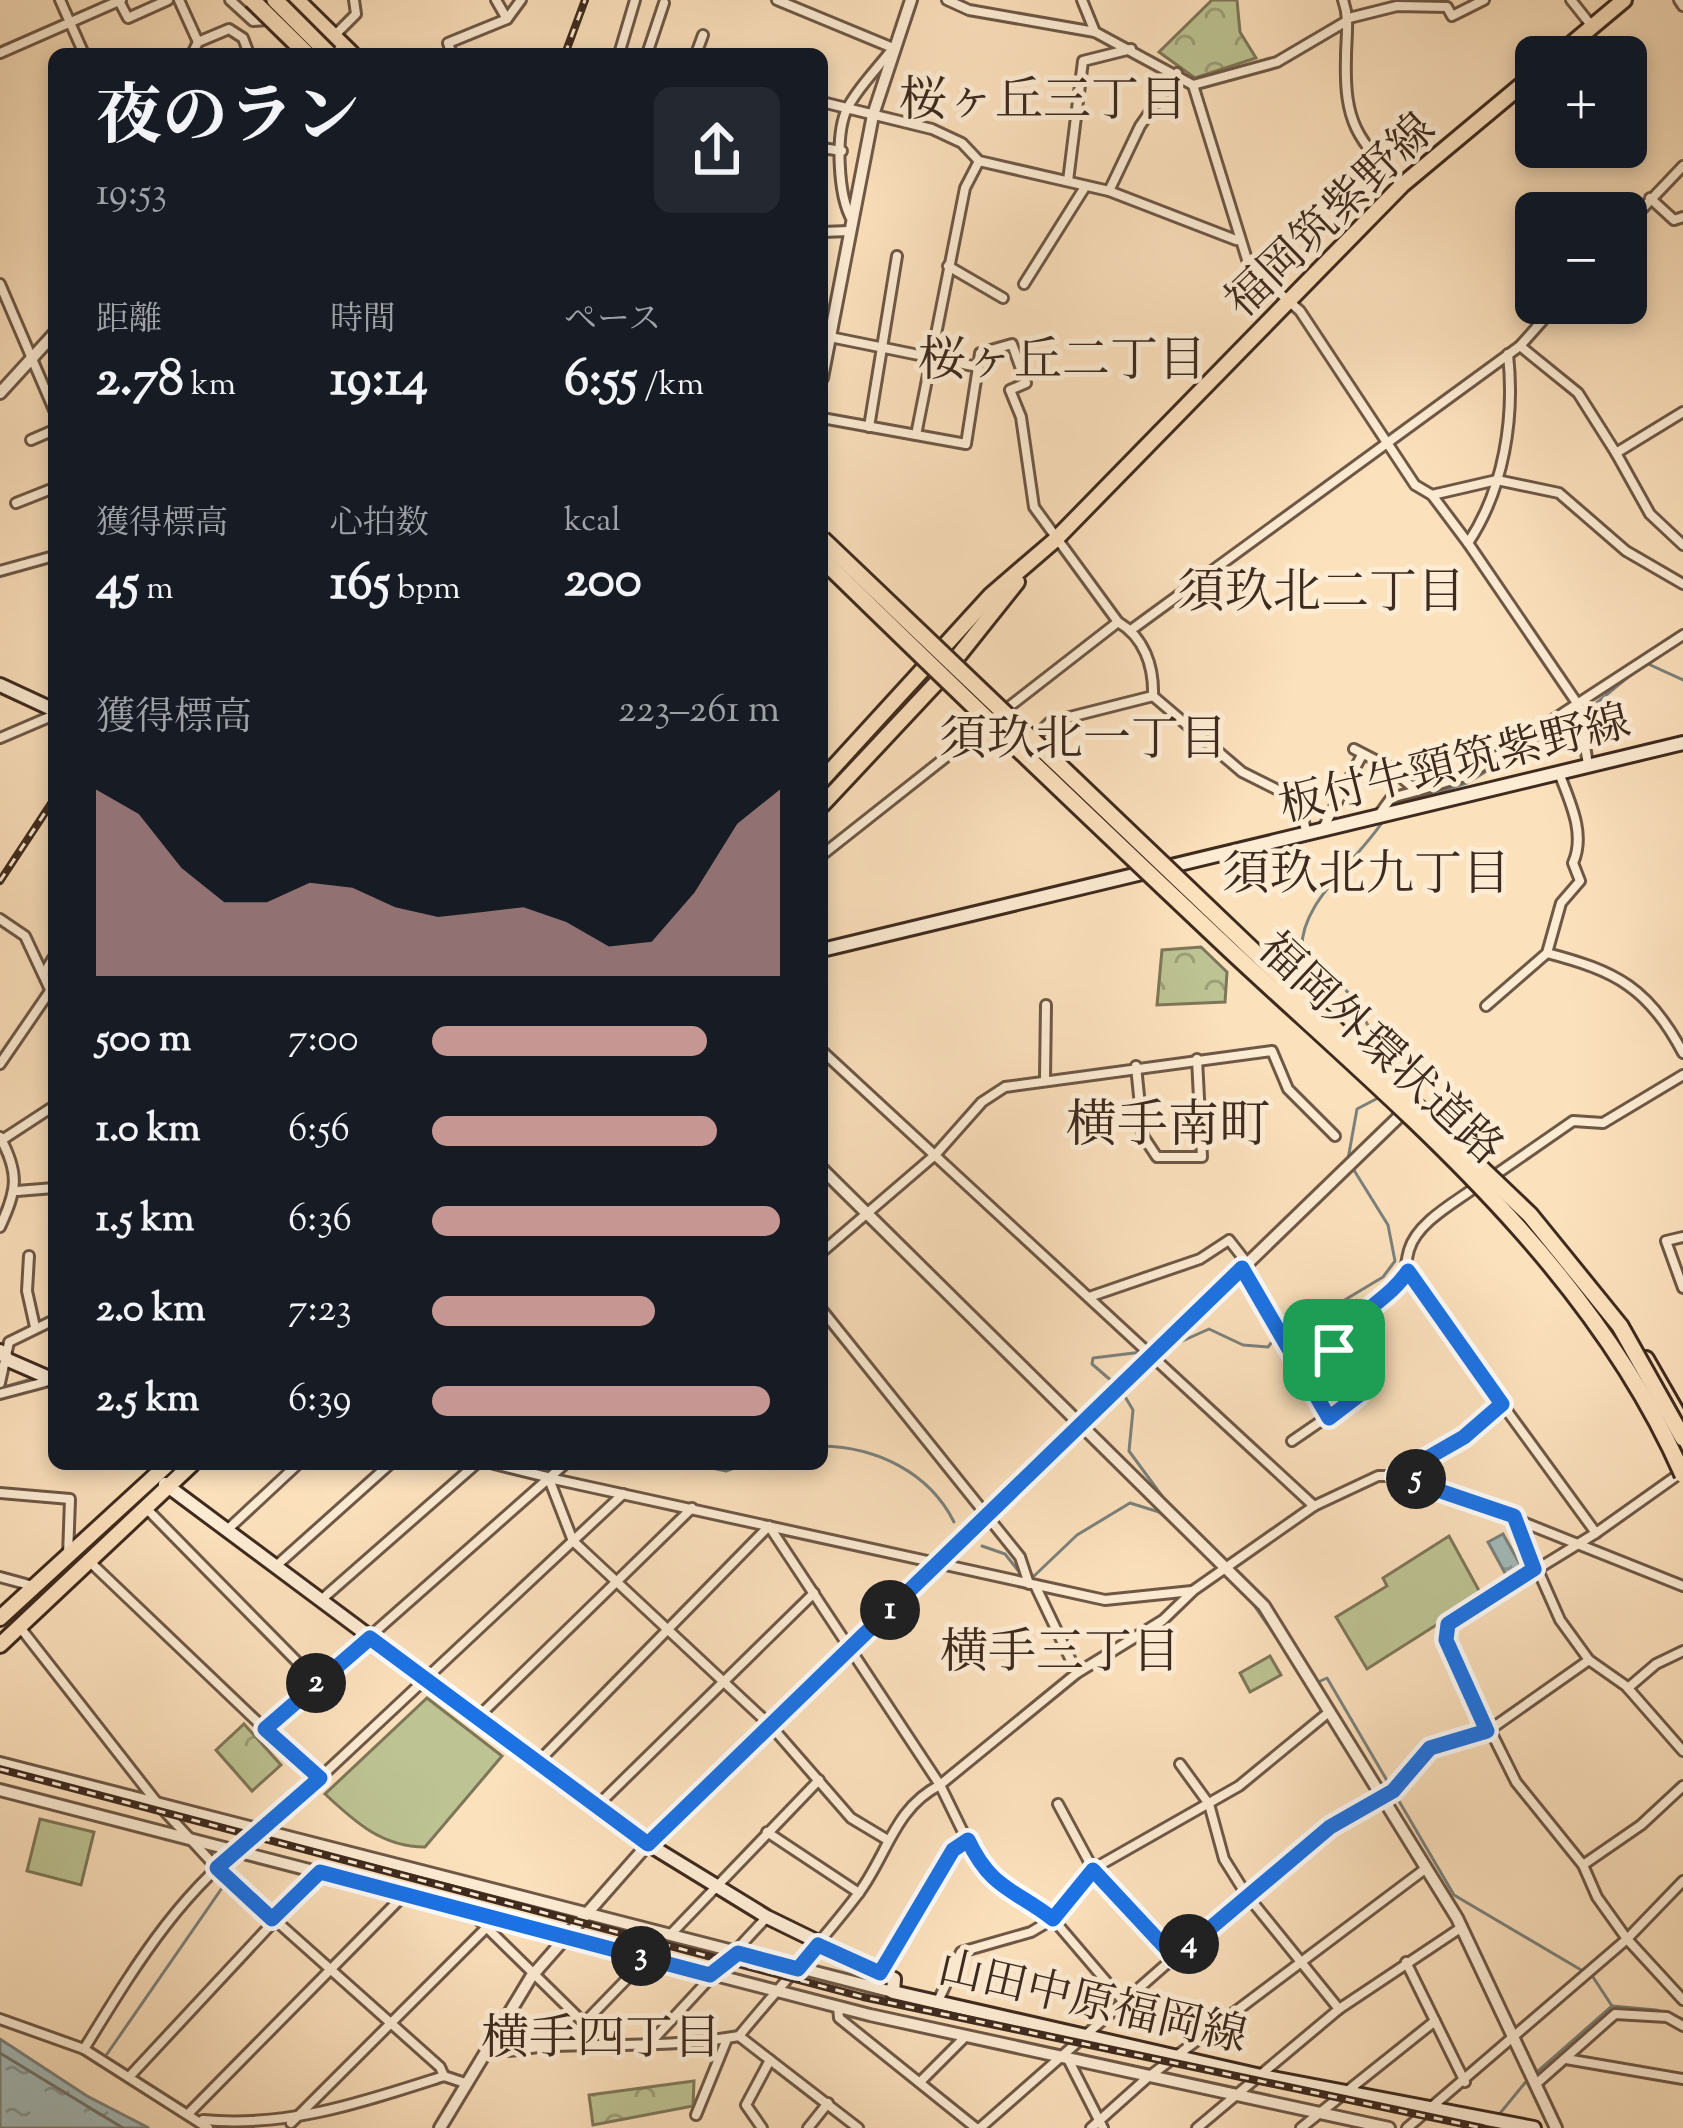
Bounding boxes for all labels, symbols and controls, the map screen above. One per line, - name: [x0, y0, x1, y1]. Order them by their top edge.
- map controls: [1515, 36, 1647, 324]
- button: +: [1515, 36, 1647, 168]
- district label: 桜ヶ丘三丁目: [899, 69, 1187, 138]
- text: 夜のラン: [96, 74, 360, 169]
- button: share: [654, 87, 780, 213]
- street label: 福岡筑紫野線: [1213, 101, 1453, 335]
- text: 19:53: [96, 167, 167, 223]
- button: −: [1515, 192, 1647, 324]
- text: 距離: [96, 297, 162, 345]
- text: 時間: [330, 297, 396, 345]
- text: ペース: [564, 297, 661, 345]
- district label: 桜ヶ丘二丁目: [918, 329, 1206, 398]
- text: 2.78: [96, 345, 184, 418]
- text: 19:14: [330, 345, 428, 418]
- text: 6:55: [564, 345, 637, 418]
- text: km: [184, 362, 236, 410]
- text: /km: [637, 362, 704, 410]
- text: kcal: [564, 498, 621, 546]
- text: 獲得標高: [96, 501, 228, 549]
- text: 心拍数: [330, 501, 429, 549]
- text: 200: [564, 546, 642, 619]
- text: 45: [96, 549, 139, 622]
- text: 165: [330, 549, 390, 622]
- district label: 須玖北二丁目: [1177, 561, 1465, 630]
- text: m: [139, 566, 173, 614]
- text: bpm: [390, 566, 461, 614]
- text: 223–261 m: [618, 684, 780, 740]
- text: 獲得標高: [96, 692, 252, 748]
- street label: 板付牛頸筑紫野線: [1273, 692, 1638, 842]
- district label: 須玖北一丁目: [939, 708, 1227, 777]
- district label: 須玖北九丁目: [1222, 843, 1510, 912]
- street label: 福岡外環状道路: [1241, 920, 1516, 1182]
- text: 500 m: [96, 1013, 191, 1069]
- text: 7:00: [288, 1013, 359, 1069]
- district label: 横手南町: [1066, 1092, 1270, 1165]
- text: 1.0 km: [96, 1103, 200, 1159]
- text: 6:56: [288, 1103, 350, 1159]
- text: 1.5 km: [96, 1193, 194, 1249]
- text: 6:36: [288, 1193, 352, 1249]
- text: 2.0 km: [96, 1283, 205, 1339]
- text: 7:23: [288, 1283, 352, 1339]
- pin: [1283, 1299, 1385, 1401]
- icon: arrive: [1301, 1317, 1367, 1383]
- text: 2.5 km: [96, 1373, 199, 1429]
- text: 6:39: [288, 1373, 352, 1429]
- pin: 5: [1386, 1449, 1446, 1509]
- text: 5: [1410, 1455, 1422, 1503]
- pin: 1: [860, 1580, 920, 1640]
- text: 1: [884, 1586, 896, 1634]
- district label: 横手三丁目: [940, 1621, 1180, 1690]
- pin: 2: [286, 1653, 346, 1713]
- text: 2: [308, 1659, 324, 1707]
- pin: 4: [1159, 1914, 1219, 1974]
- text: 4: [1181, 1920, 1197, 1968]
- pin: 3: [611, 1926, 671, 1986]
- text: 3: [634, 1932, 648, 1980]
- street label: 山田中原福岡線: [931, 1938, 1253, 2072]
- district label: 横手四丁目: [481, 2007, 721, 2076]

